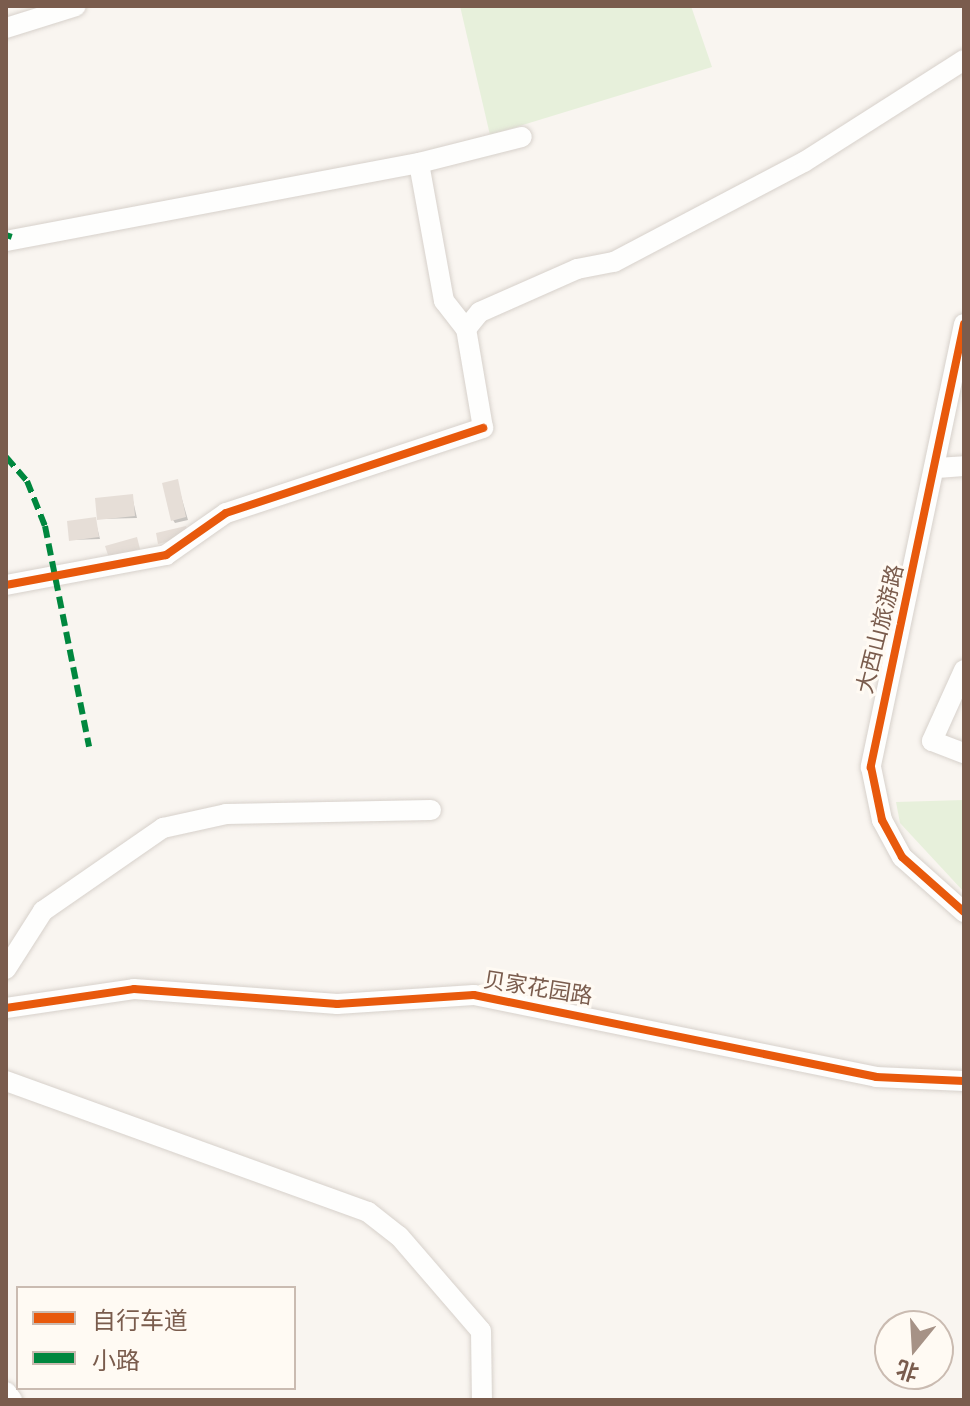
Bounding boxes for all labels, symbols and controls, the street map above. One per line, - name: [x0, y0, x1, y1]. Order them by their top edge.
- street label: 大西山旅游路: [851, 562, 909, 696]
- street label: 贝家花园路: [482, 966, 594, 1010]
- legend: [16, 1286, 296, 1390]
- text: 自行车道: [92, 1305, 188, 1335]
- north arrow: [874, 1310, 954, 1390]
- text: 小路: [92, 1345, 140, 1375]
- text: 北: [892, 1354, 922, 1388]

